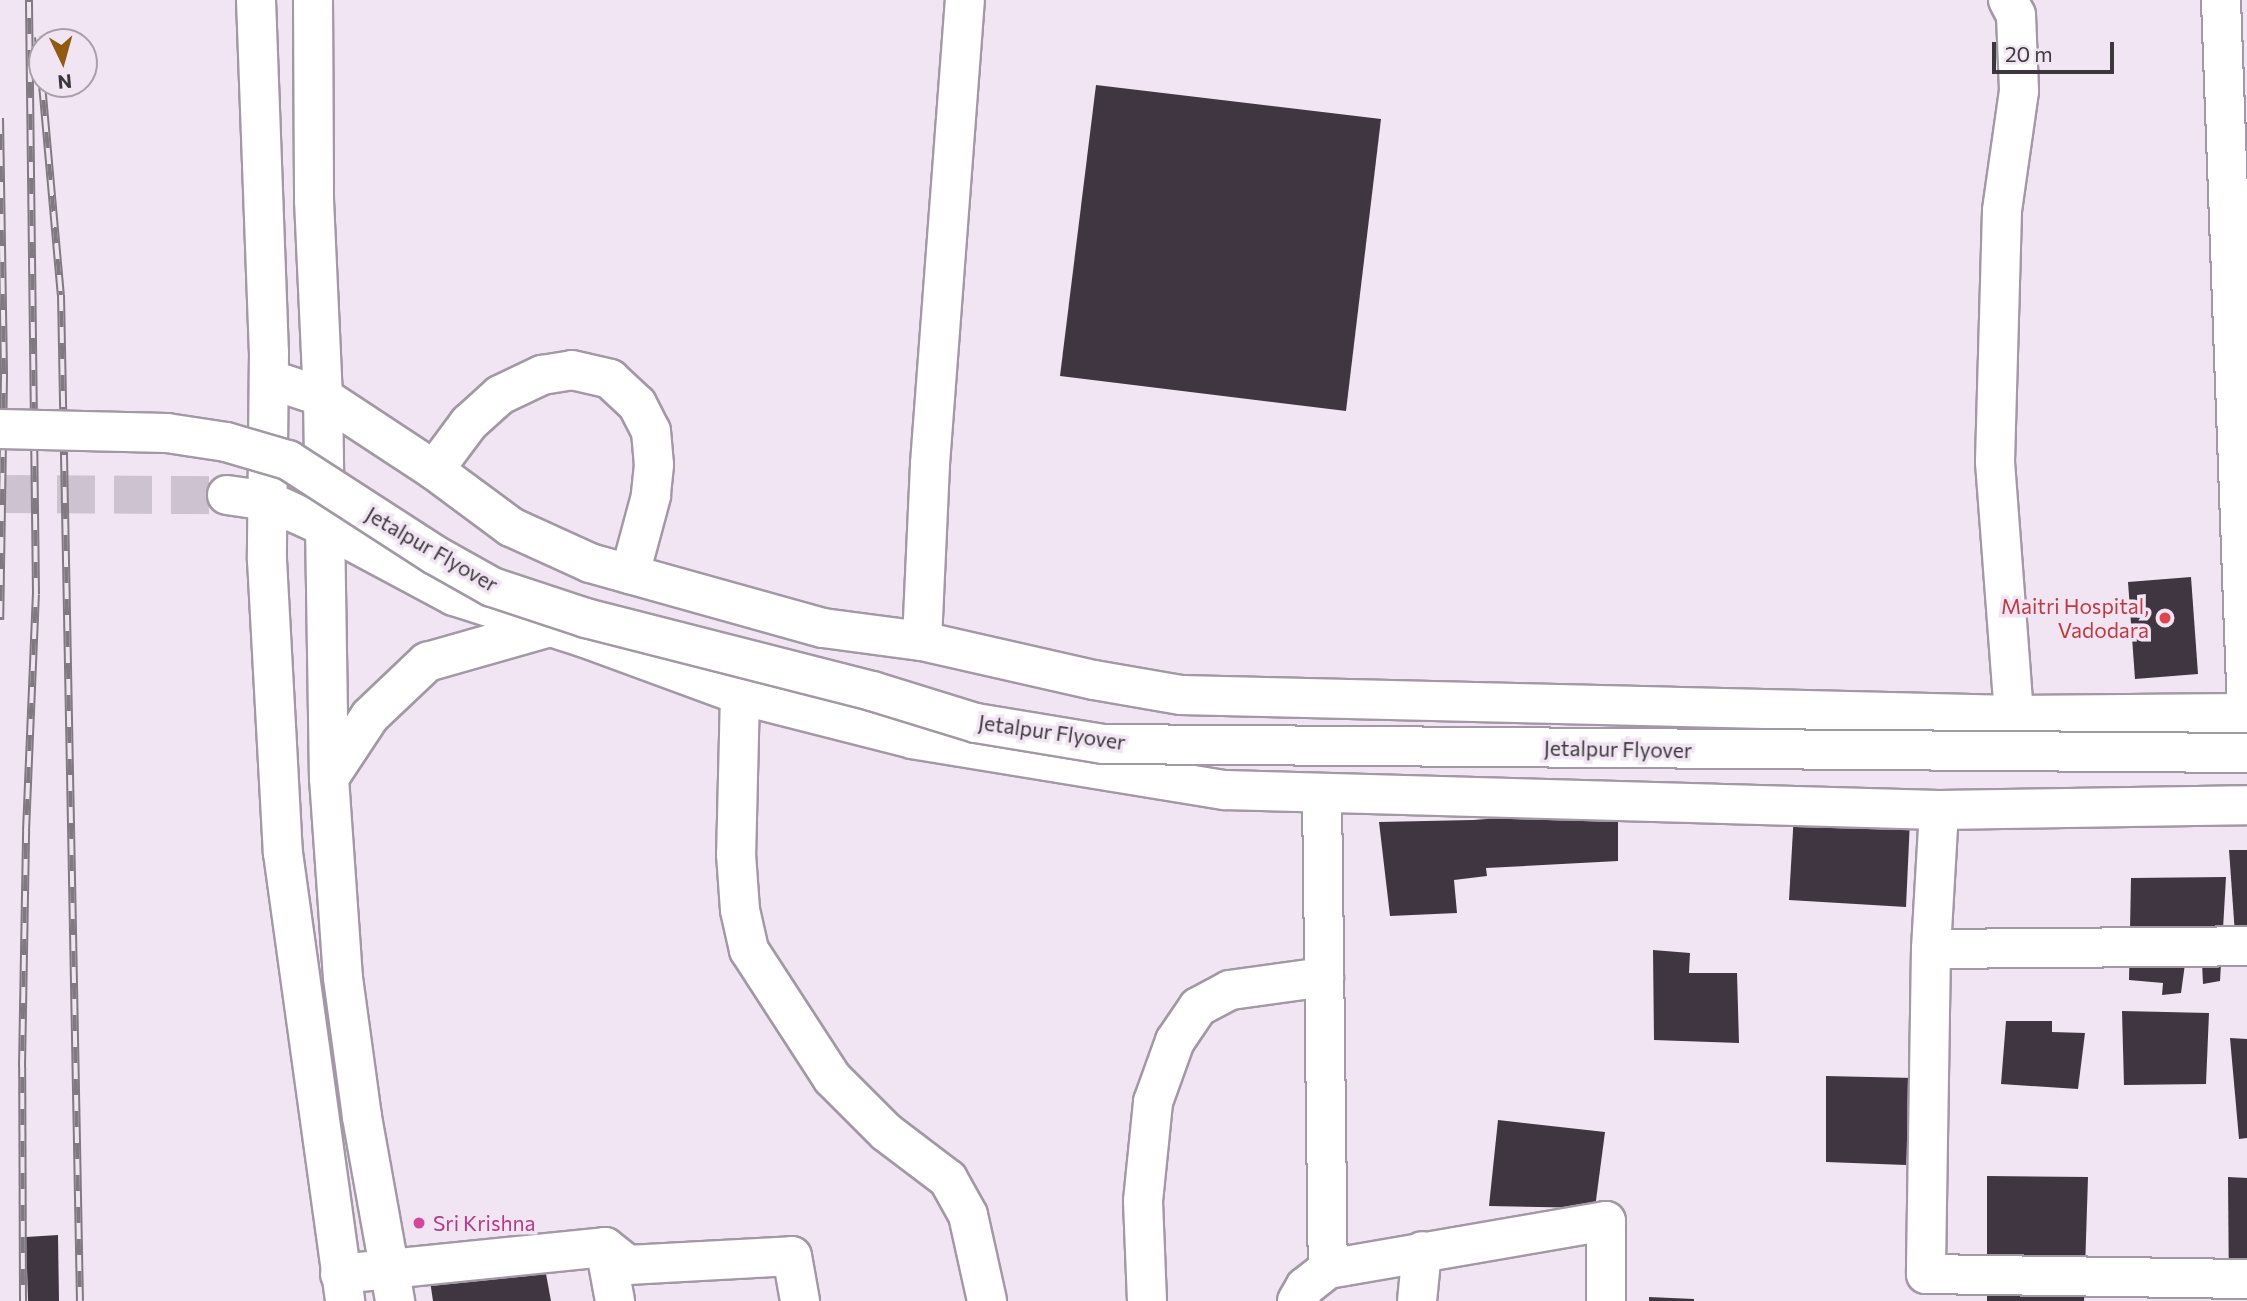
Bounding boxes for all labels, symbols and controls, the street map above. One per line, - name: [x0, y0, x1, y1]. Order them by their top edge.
- north arrow: [28, 28, 98, 98]
- scale bar: [1995, 28, 2118, 72]
- text: 20 m: [2005, 41, 2053, 66]
- text: N: [57, 70, 73, 95]
- street label: Jetalpur Flyover: [361, 501, 503, 597]
- place label: Maitri Hospital, Vadodara: [2001, 593, 2149, 643]
- marker: Maitri Hospital, Vadodara: [2155, 608, 2175, 628]
- street label: Jetalpur Flyover: [977, 709, 1127, 755]
- street label: Jetalpur Flyover: [1544, 735, 1692, 763]
- place label: Sri Krishna: [433, 1210, 536, 1236]
- marker: Sri Krishna: [411, 1215, 427, 1231]

